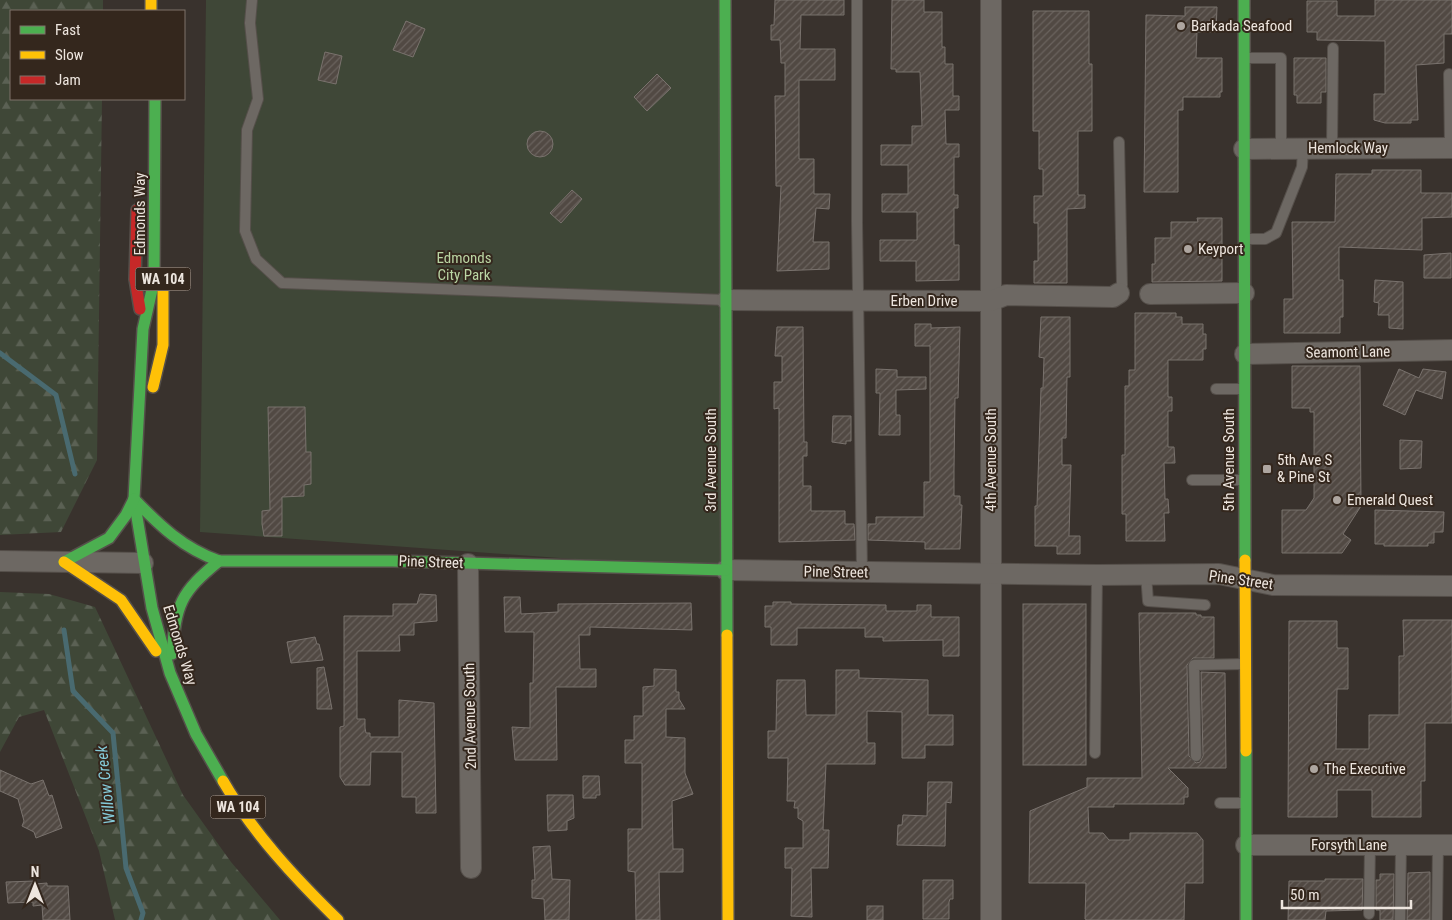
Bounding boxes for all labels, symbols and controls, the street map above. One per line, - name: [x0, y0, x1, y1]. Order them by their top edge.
- legend: [10, 10, 185, 100]
- place label: Barkada Seafood: [1191, 17, 1292, 35]
- marker: Barkada Seafood: [1175, 20, 1187, 32]
- text: Fast: [55, 21, 80, 39]
- text: Slow: [55, 46, 84, 64]
- text: Jam: [55, 71, 81, 89]
- street label: Hemlock Way: [1308, 139, 1388, 157]
- street label: Edmonds Way: [131, 172, 149, 256]
- place label: Keyport: [1198, 240, 1243, 258]
- marker: Keyport: [1182, 243, 1194, 255]
- park label: Edmonds City Park: [436, 249, 492, 284]
- road number: WA 104: [136, 268, 190, 290]
- street label: Erben Drive: [890, 292, 958, 310]
- street label: Seamont Lane: [1306, 342, 1390, 362]
- street label: 3rd Avenue South: [702, 408, 720, 512]
- street label: 4th Avenue South: [982, 408, 1000, 512]
- street label: 5th Avenue South: [1220, 408, 1238, 512]
- place label: 5th Ave S & Pine St: [1277, 451, 1333, 486]
- marker: 5th Ave S & Pine St: [1261, 463, 1273, 475]
- place label: Emerald Quest: [1347, 491, 1433, 509]
- marker: Emerald Quest: [1331, 494, 1343, 506]
- street label: Pine Street: [398, 552, 464, 572]
- street label: Pine Street: [804, 562, 868, 582]
- street label: Pine Street: [1208, 567, 1274, 593]
- street label: Edmonds Way: [159, 603, 201, 687]
- street label: 2nd Avenue South: [460, 663, 480, 769]
- water label: Willow Creek: [92, 744, 119, 825]
- place label: The Executive: [1324, 760, 1406, 778]
- marker: The Executive: [1308, 763, 1320, 775]
- road number: WA 104: [210, 796, 266, 819]
- street label: Forsyth Lane: [1311, 836, 1387, 854]
- north arrow: [10, 860, 60, 910]
- text: N: [31, 864, 39, 880]
- scale bar: [1282, 878, 1411, 910]
- text: 50 m: [1290, 886, 1320, 904]

